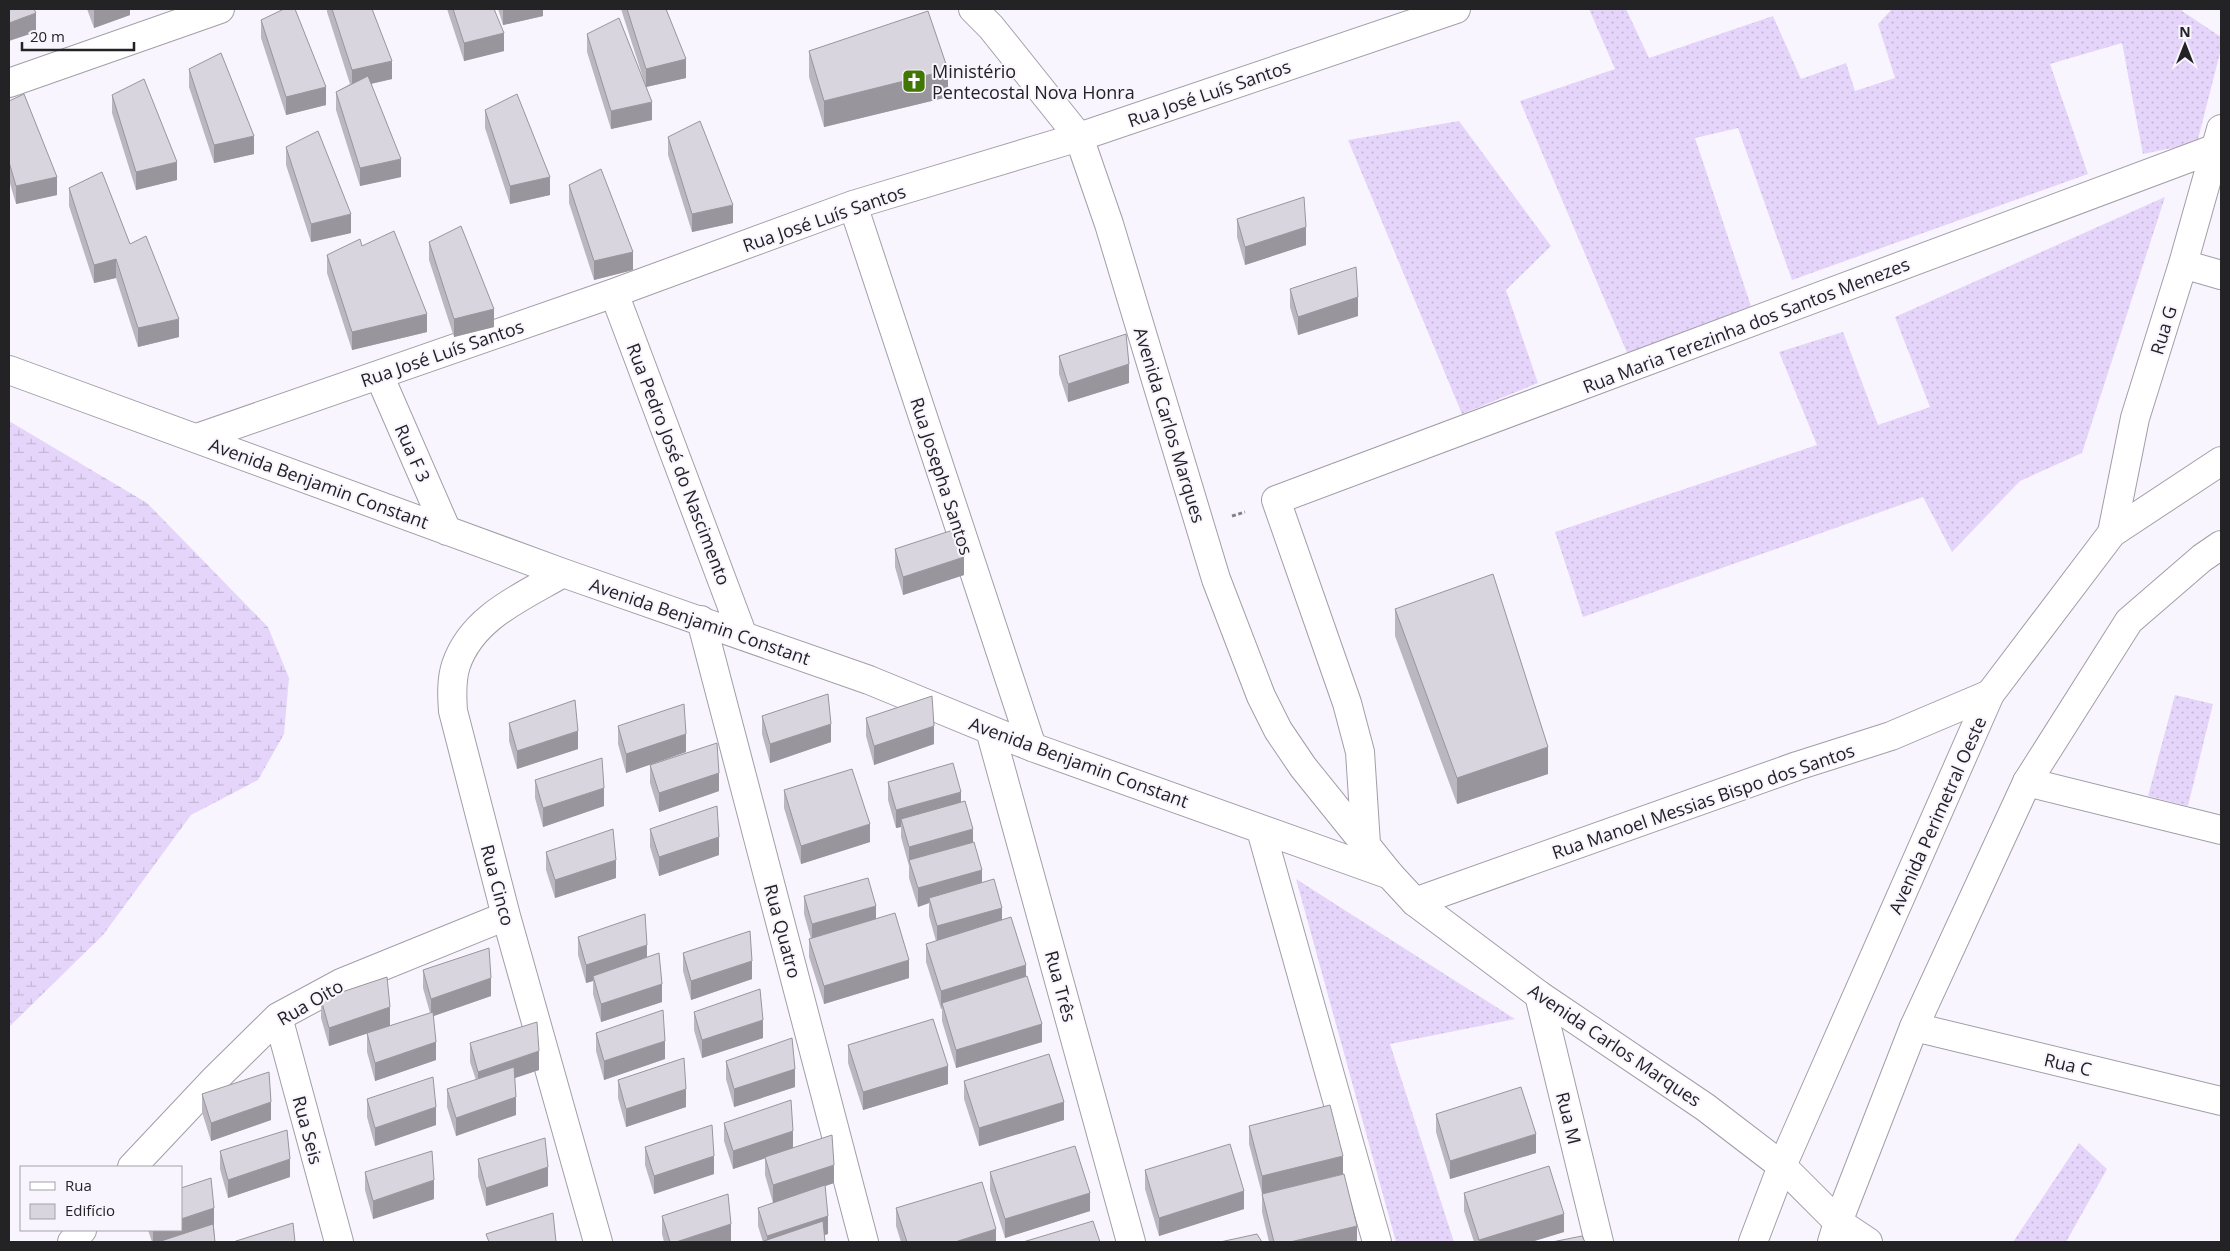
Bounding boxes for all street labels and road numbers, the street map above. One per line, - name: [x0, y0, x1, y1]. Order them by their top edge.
- street label: Rua José Luís Santos: [1124, 54, 1294, 132]
- street label: Rua José Luís Santos: [739, 179, 909, 257]
- street label: Rua Maria Terezinha dos Santos Menezes: [1579, 251, 1913, 399]
- street label: Rua G: [2144, 303, 2182, 357]
- street label: Rua José Luís Santos: [357, 314, 527, 392]
- street label: Avenida Carlos Marques: [1129, 324, 1211, 526]
- street label: Rua Pedro José do Nascimento: [622, 339, 736, 589]
- street label: Rua Josepha Santos: [905, 394, 979, 558]
- street label: Rua F 3: [390, 420, 436, 486]
- street label: Avenida Benjamin Constant: [206, 432, 432, 534]
- street label: Avenida Benjamin Constant: [587, 572, 813, 670]
- street label: Avenida Benjamin Constant: [966, 711, 1192, 813]
- street label: Avenida Perimetral Oeste: [1883, 713, 1991, 917]
- street label: Rua Manoel Messias Bispo dos Santos: [1548, 738, 1858, 864]
- street label: Rua Cinco: [476, 842, 520, 928]
- street label: Rua Quatro: [759, 881, 807, 981]
- street label: Rua Três: [1040, 948, 1082, 1024]
- street label: Rua Oito: [273, 973, 347, 1031]
- street label: Avenida Carlos Marques: [1524, 978, 1706, 1112]
- street label: Rua C: [2042, 1047, 2094, 1081]
- street label: Rua M: [1551, 1089, 1587, 1147]
- street label: Rua Seis: [287, 1093, 329, 1167]

